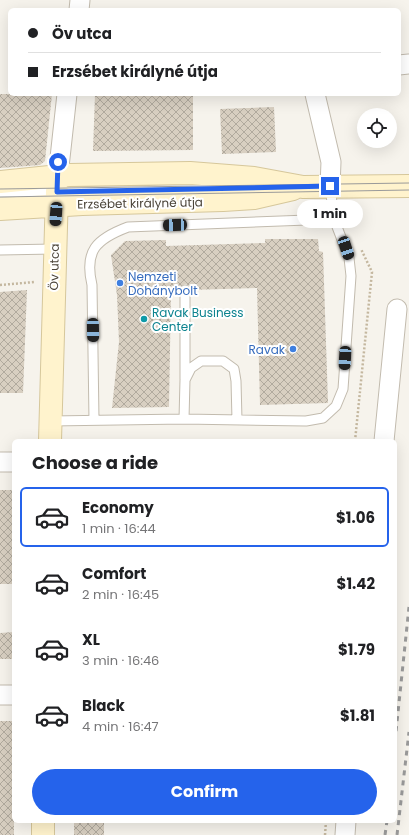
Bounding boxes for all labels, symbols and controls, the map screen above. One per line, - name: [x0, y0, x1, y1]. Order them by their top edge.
- text: Öv utca: [52, 23, 112, 44]
- text: Erzsébet királyné útja: [52, 61, 218, 82]
- map controls: [357, 108, 397, 148]
- button: locate: [357, 108, 397, 148]
- route start: [49, 153, 67, 171]
- route end: [321, 177, 339, 195]
- street label: Erzsébet királyné útja: [77, 193, 203, 213]
- callout: 1 min: [297, 200, 363, 228]
- car: [49, 202, 63, 226]
- text: 1 min: [313, 204, 347, 223]
- car: [163, 219, 187, 231]
- car: [337, 235, 355, 261]
- street label: Öv utca: [45, 243, 63, 291]
- place label: Nemzeti Dohánybolt: [128, 268, 198, 299]
- marker: Nemzeti Dohánybolt: [115, 278, 125, 288]
- place label: Ravak Business Center: [152, 304, 244, 335]
- marker: Ravak Business Center: [139, 314, 149, 324]
- car: [87, 318, 99, 342]
- place label: Ravak: [249, 341, 286, 358]
- marker: Ravak: [288, 344, 298, 354]
- car: [338, 346, 352, 370]
- text: Choose a ride: [32, 450, 158, 475]
- text: Economy: [82, 497, 154, 518]
- icon: car: [34, 499, 70, 535]
- text: $1.06: [336, 507, 375, 528]
- text: 1 min · 16:44: [82, 519, 156, 538]
- text: Comfort: [82, 563, 146, 584]
- icon: car: [34, 565, 70, 601]
- text: $1.42: [337, 573, 375, 594]
- text: 2 min · 16:45: [82, 585, 159, 604]
- text: XL: [82, 629, 100, 650]
- icon: car: [34, 631, 70, 667]
- text: $1.79: [338, 639, 375, 660]
- text: 3 min · 16:46: [82, 651, 159, 670]
- text: Black: [82, 695, 125, 716]
- icon: car: [34, 697, 70, 733]
- text: $1.81: [340, 705, 375, 726]
- text: 4 min · 16:47: [82, 717, 159, 736]
- button: Confirm: [32, 769, 377, 815]

